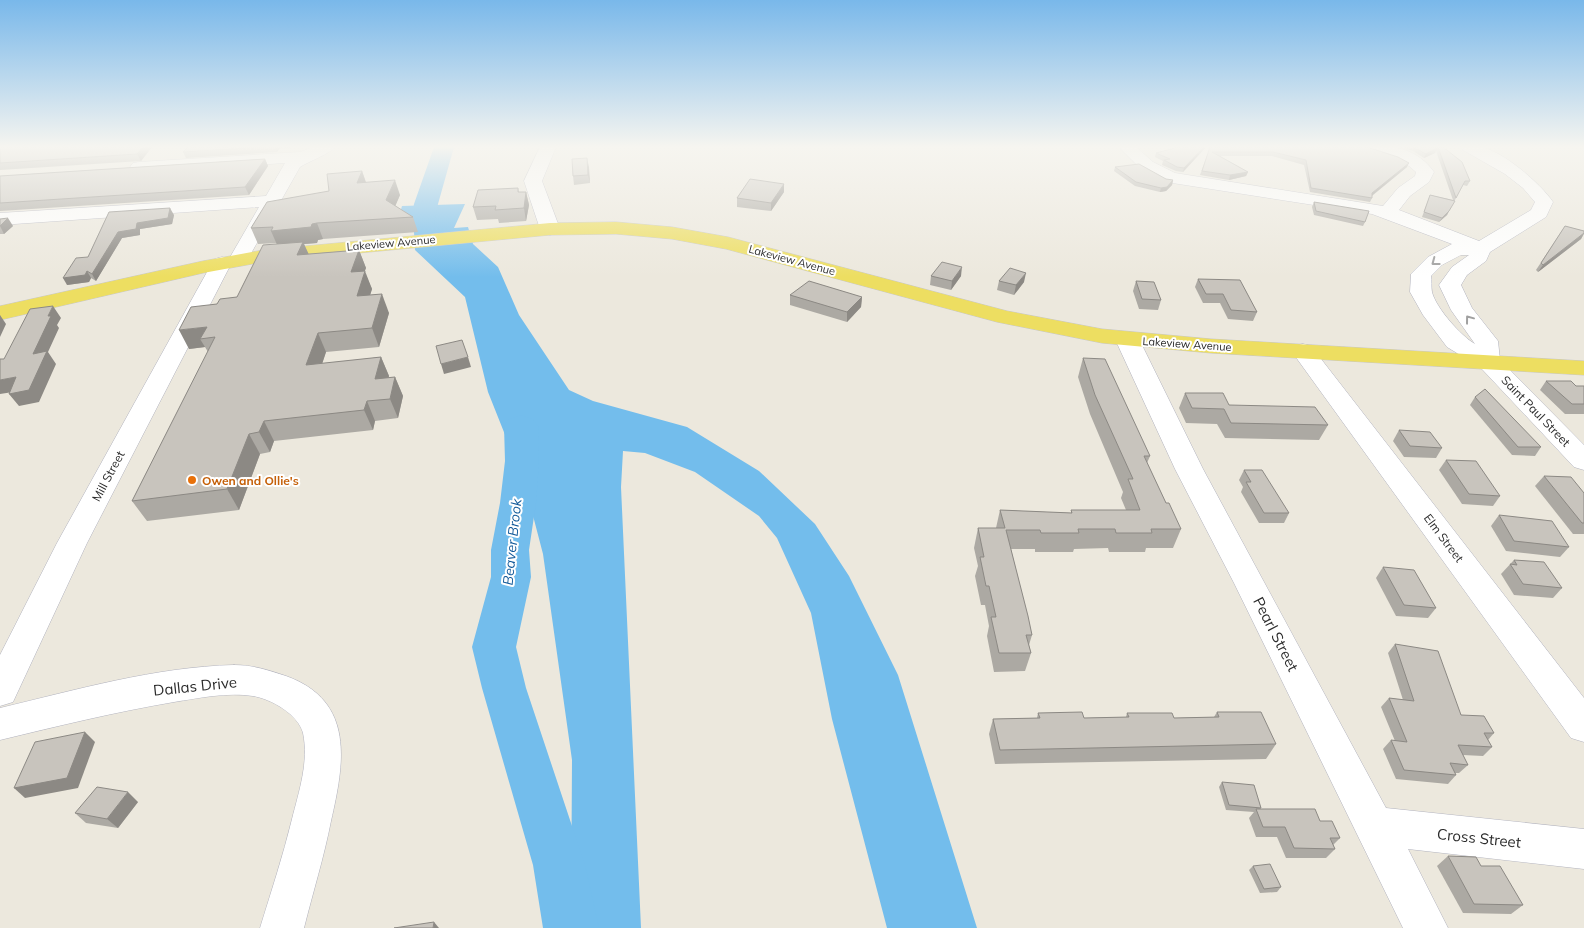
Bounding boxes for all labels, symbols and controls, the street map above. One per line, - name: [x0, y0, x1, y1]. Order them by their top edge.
- street label: Lakeview Avenue: [346, 232, 436, 254]
- street label: Lakeview Avenue: [747, 242, 837, 278]
- one-way arrow: [1431, 256, 1441, 265]
- one-way arrow: [1466, 315, 1475, 325]
- street label: Lakeview Avenue: [1142, 334, 1232, 354]
- street label: Saint Paul Street: [1498, 372, 1574, 450]
- street label: Mill Street: [88, 448, 128, 504]
- place label: Owen and Ollie's: [202, 473, 299, 488]
- marker: Owen and Ollie's: [186, 474, 198, 486]
- water label: Beaver Brook: [499, 497, 526, 586]
- street label: Elm Street: [1421, 511, 1467, 565]
- street label: Pearl Street: [1249, 594, 1303, 674]
- street label: Dallas Drive: [152, 672, 238, 700]
- street label: Cross Street: [1436, 824, 1522, 852]

